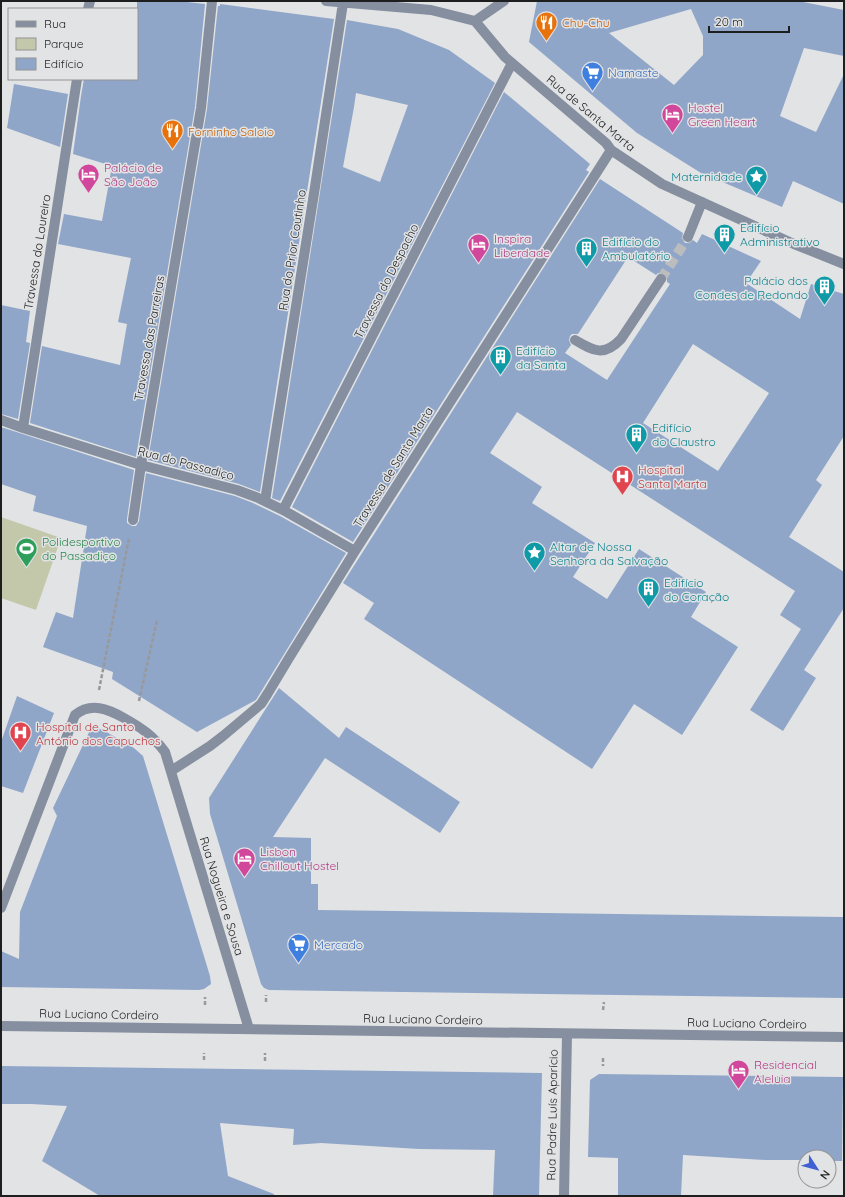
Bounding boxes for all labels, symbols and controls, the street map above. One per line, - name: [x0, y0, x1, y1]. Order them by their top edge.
- legend: [8, 8, 138, 80]
- scale bar: [709, 8, 789, 34]
- restaurant icon: Chu-Chu: [534, 9, 560, 42]
- text: 20 m: [715, 14, 743, 29]
- place label: Chu-Chu: [562, 15, 610, 30]
- text: Rua: [44, 16, 66, 31]
- text: Parque: [44, 36, 84, 51]
- text: Edifício: [44, 56, 84, 71]
- supermarket icon: Namaste: [580, 59, 606, 92]
- place label: Namaste: [608, 65, 659, 80]
- street label: Rua de Santa Marta: [544, 71, 638, 155]
- place label: Hostel Green Heart: [688, 100, 756, 129]
- hotel icon: Hostel Green Heart: [659, 101, 685, 134]
- restaurant icon: Forninho Saloio: [160, 118, 186, 151]
- place label: Forninho Saloio: [188, 124, 274, 139]
- place label: Palácio de São João: [104, 160, 162, 189]
- hotel icon: Palácio de São João: [75, 161, 101, 194]
- place icon: Maternidade: [744, 163, 770, 196]
- place label: Maternidade: [671, 169, 742, 184]
- street label: Rua do Prior Coutinho: [275, 189, 309, 311]
- street label: Travessa do Loureiro: [20, 193, 54, 311]
- place label: Edifício Administrativo: [740, 220, 820, 249]
- street label: Travessa do Despacho: [351, 221, 421, 341]
- building icon: Edifício Administrativo: [712, 221, 738, 254]
- place label: Inspira Liberdade: [494, 231, 550, 260]
- hotel icon: Inspira Liberdade: [465, 232, 491, 265]
- place label: Edifício do Ambulatório: [602, 234, 671, 263]
- building icon: Edifício do Ambulatório: [573, 235, 599, 268]
- place label: Palácio dos Condes de Redondo: [695, 273, 808, 302]
- street label: Travessa das Parreiras: [131, 274, 167, 402]
- building icon: Palácio dos Condes de Redondo: [811, 274, 837, 307]
- place label: Edifício da Santa: [516, 343, 566, 372]
- building icon: Edifício da Santa: [487, 344, 513, 377]
- street label: Travessa de Santa Marta: [350, 404, 436, 530]
- place label: Edifício do Claustro: [652, 420, 716, 449]
- building icon: Edifício do Claustro: [623, 421, 649, 454]
- street label: Rua do Passadiço: [136, 443, 236, 483]
- place label: Hospital Santa Marta: [638, 462, 707, 491]
- hospital icon: Hospital Santa Marta: [609, 463, 635, 496]
- place label: Polidesportivo do Passadiço: [42, 534, 121, 563]
- sports icon: Polidesportivo do Passadiço: [13, 535, 39, 568]
- place label: Altar de Nossa Senhora da Salvação: [550, 539, 668, 568]
- place icon: Altar de Nossa Senhora da Salvação: [522, 540, 548, 573]
- place label: Edifício do Coração: [664, 575, 729, 604]
- building icon: Edifício do Coração: [635, 576, 661, 609]
- place label: Hospital de Santo António dos Capuchos: [36, 719, 161, 748]
- hospital icon: Hospital de Santo António dos Capuchos: [7, 720, 33, 753]
- street label: Rua Nogueira e Sousa: [197, 835, 247, 957]
- place label: Lisbon Chillout Hostel: [260, 844, 339, 873]
- hotel icon: Lisbon Chillout Hostel: [231, 845, 257, 878]
- supermarket icon: Mercado: [286, 931, 312, 964]
- place label: Mercado: [314, 937, 363, 952]
- street label: Rua Luciano Cordeiro: [39, 1005, 159, 1023]
- street label: Rua Luciano Cordeiro: [363, 1010, 483, 1028]
- street label: Rua Luciano Cordeiro: [687, 1014, 807, 1032]
- street label: Rua Padre Luís Aparício: [543, 1049, 561, 1181]
- place label: Residencial Aleluia: [754, 1057, 817, 1086]
- hotel icon: Residencial Aleluia: [725, 1058, 751, 1091]
- north arrow: [797, 1149, 837, 1189]
- text: N: [817, 1167, 833, 1182]

